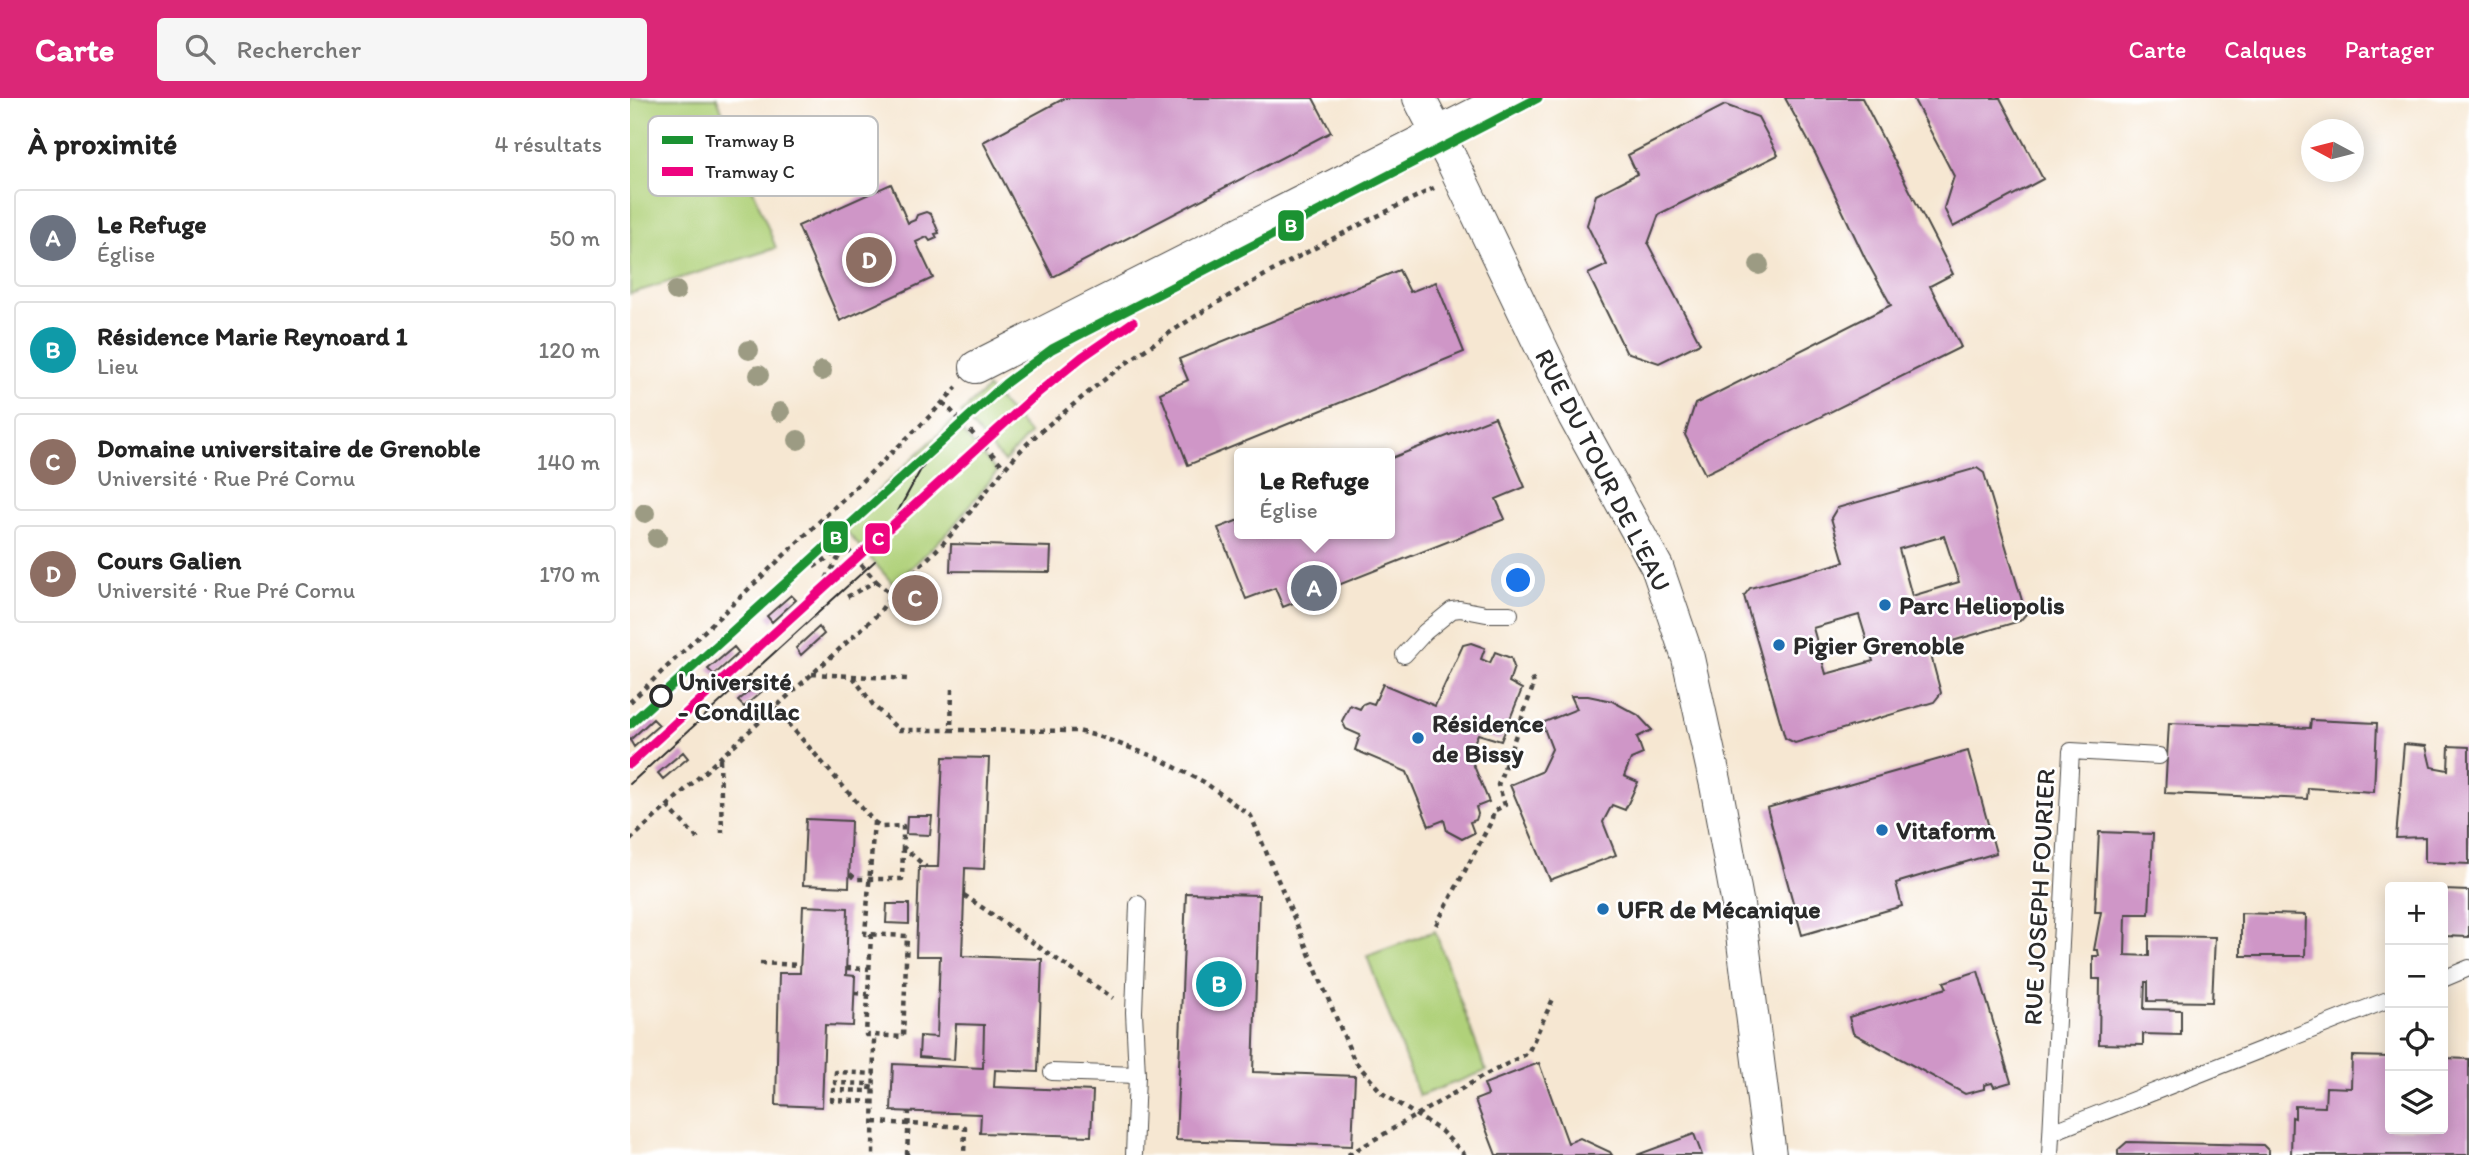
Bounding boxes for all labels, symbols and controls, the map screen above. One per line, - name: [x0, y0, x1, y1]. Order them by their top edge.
- search box: [157, 18, 647, 81]
- text: Carte: [35, 30, 115, 69]
- icon: search: [181, 30, 219, 68]
- text: Rechercher: [237, 33, 361, 65]
- text: Carte: [2129, 35, 2186, 64]
- text: Calques: [2224, 35, 2307, 64]
- text: Partager: [2345, 35, 2434, 64]
- legend: [648, 116, 878, 196]
- north arrow: [2301, 119, 2364, 182]
- text: À proximité: [28, 125, 177, 162]
- text: Tramway B: [705, 129, 795, 152]
- text: 4 résultats: [495, 130, 602, 158]
- text: Tramway C: [705, 160, 795, 183]
- text: Le Refuge: [97, 208, 207, 240]
- line badge: B: [1277, 209, 1305, 242]
- text: B: [1285, 214, 1297, 237]
- text: A: [46, 224, 60, 252]
- text: 50 m: [549, 224, 600, 252]
- pin: D: [846, 234, 892, 286]
- text: Église: [97, 240, 155, 268]
- text: Résidence Marie Reynoard 1: [97, 320, 408, 352]
- text: B: [46, 336, 60, 364]
- text: 120 m: [539, 336, 600, 364]
- street label: RUE DU TOUR DE L'EAU: [1528, 343, 1678, 597]
- text: Lieu: [97, 352, 138, 380]
- text: Domaine universitaire de Grenoble: [97, 432, 481, 464]
- text: C: [46, 448, 60, 476]
- text: 140 m: [537, 448, 600, 476]
- popup: [1234, 448, 1395, 539]
- text: Université · Rue Pré Cornu: [97, 464, 355, 492]
- text: Le Refuge: [1260, 464, 1369, 496]
- text: Église: [1260, 496, 1318, 524]
- line badge: B: [822, 520, 849, 554]
- line badge: C: [864, 522, 891, 555]
- text: B: [830, 526, 842, 549]
- text: C: [872, 527, 884, 550]
- text: Cours Galien: [97, 544, 241, 576]
- text: D: [45, 560, 61, 588]
- text: 170 m: [539, 560, 600, 588]
- pin: A: [1291, 562, 1337, 614]
- your location: [1501, 563, 1535, 597]
- pin: C: [892, 572, 938, 624]
- text: Université · Rue Pré Cornu: [97, 576, 355, 604]
- place label: Parc Heliopolis: [1899, 589, 2065, 621]
- marker: Parc Heliopolis: [1877, 597, 1893, 613]
- place label: Pigier Grenoble: [1793, 629, 1965, 661]
- marker: Pigier Grenoble: [1771, 637, 1787, 653]
- place label: Université - Condillac: [678, 665, 800, 727]
- marker: Université - Condillac: [650, 685, 672, 707]
- place label: Résidence de Bissy: [1432, 707, 1544, 769]
- marker: Résidence de Bissy: [1410, 730, 1426, 746]
- street label: RUE JOSEPH FOURIER: [2016, 768, 2062, 1026]
- place label: Vitaform: [1896, 814, 1996, 846]
- marker: Vitaform: [1874, 822, 1890, 838]
- map controls: [2385, 882, 2448, 1134]
- button: +: [2385, 882, 2448, 945]
- place label: UFR de Mécanique: [1617, 893, 1821, 925]
- marker: UFR de Mécanique: [1595, 901, 1611, 917]
- button: −: [2385, 945, 2448, 1008]
- pin: B: [1196, 958, 1242, 1010]
- button: locate: [2385, 1008, 2448, 1071]
- button: layers: [2385, 1071, 2448, 1134]

